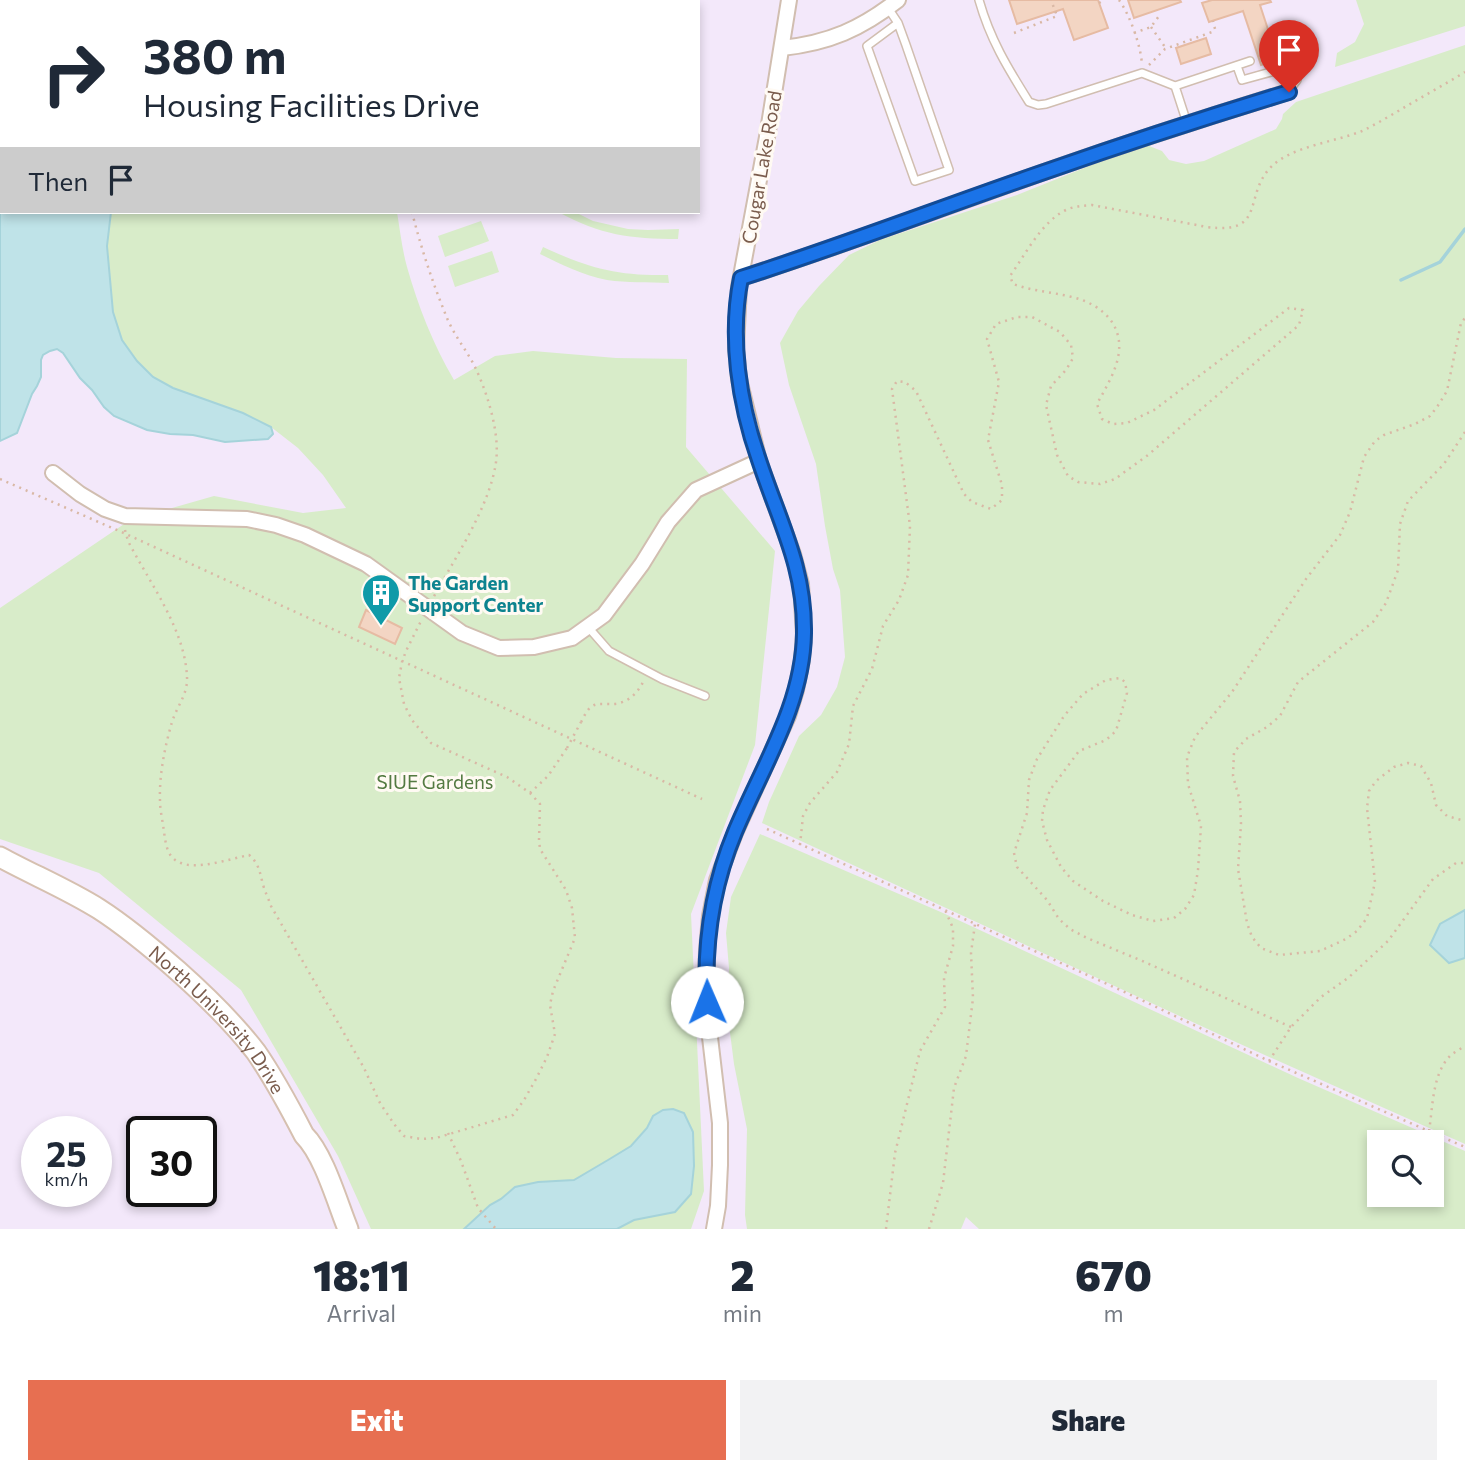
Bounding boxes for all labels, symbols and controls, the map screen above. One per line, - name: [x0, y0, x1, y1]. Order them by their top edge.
- pin: [1259, 20, 1319, 92]
- text: 380 m: [143, 24, 287, 84]
- icon: right: [28, 28, 119, 119]
- icon: arrive: [1270, 31, 1308, 69]
- text: Housing Facilities Drive: [143, 84, 480, 124]
- street label: Cougar Lake Road: [736, 89, 786, 245]
- icon: arrive: [102, 161, 140, 199]
- text: Then: [28, 165, 88, 196]
- place label: The Garden Support Center: [408, 571, 544, 616]
- building icon: The Garden Support Center: [360, 572, 402, 627]
- park label: SIUE Gardens: [377, 770, 493, 793]
- street label: North University Drive: [145, 940, 291, 1097]
- position arrow: [670, 965, 744, 1039]
- speed limit sign: 30: [126, 1116, 217, 1207]
- map controls: [1367, 1130, 1444, 1207]
- button: search: [1367, 1130, 1444, 1207]
- text: 25: [46, 1131, 87, 1174]
- text: km/h: [45, 1168, 88, 1190]
- text: 18:11: [313, 1248, 410, 1300]
- text: 2: [730, 1248, 754, 1300]
- text: 670: [1075, 1248, 1152, 1300]
- text: Arrival: [327, 1299, 396, 1327]
- text: min: [723, 1299, 762, 1327]
- text: m: [1103, 1299, 1124, 1327]
- button: Exit: [28, 1380, 726, 1460]
- button: Share: [740, 1380, 1437, 1460]

